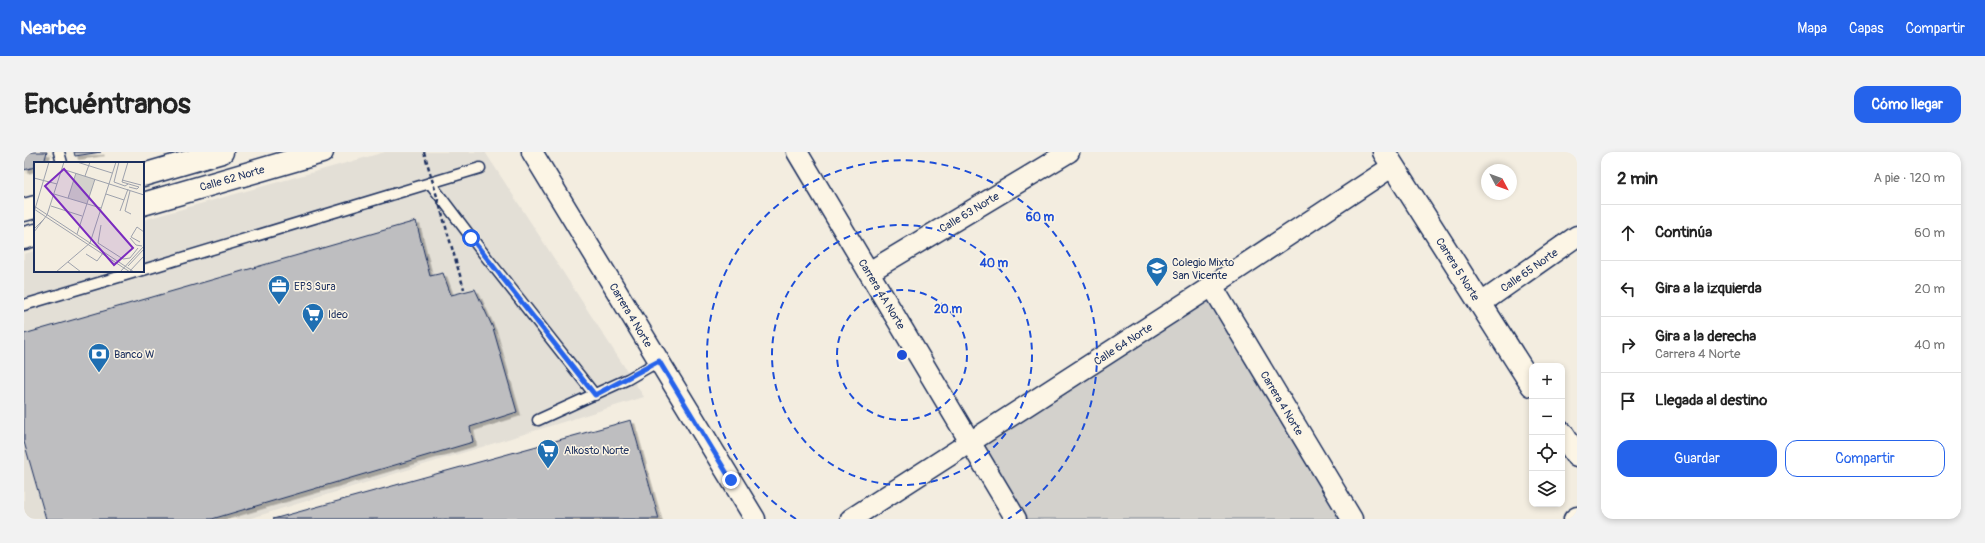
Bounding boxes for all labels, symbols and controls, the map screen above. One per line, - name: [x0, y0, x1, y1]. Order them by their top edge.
- text: Nearbee: [20, 16, 86, 40]
- text: Mapa: [1797, 20, 1827, 37]
- text: Capas: [1849, 20, 1884, 37]
- text: Compartir: [1906, 20, 1965, 37]
- button: Cómo llegar: [1854, 86, 1961, 123]
- text: Encuéntranos: [24, 87, 191, 122]
- inset map: [34, 162, 144, 272]
- street label: Calle 62 Norte: [198, 163, 267, 194]
- north arrow: [1481, 164, 1517, 200]
- text: 2 min: [1617, 168, 1658, 189]
- text: A pie · 120 m: [1873, 170, 1945, 186]
- street label: Calle 63 Norte: [937, 189, 1002, 235]
- text: 60 m: [1026, 210, 1055, 225]
- icon: ahead: [1617, 222, 1639, 244]
- text: Continúa: [1655, 223, 1712, 242]
- text: 60 m: [1914, 225, 1945, 241]
- route start: [462, 229, 480, 247]
- street label: Carrera 5 Norte: [1433, 235, 1482, 304]
- street label: Calle 65 Norte: [1498, 246, 1561, 295]
- school or university icon: Colegio Mixto San Vicente: [1144, 255, 1170, 288]
- text: 40 m: [979, 256, 1009, 271]
- place label: Colegio Mixto San Vicente: [1172, 256, 1234, 282]
- street label: Carrera 4A Norte: [856, 257, 908, 332]
- office icon: EPS Sura: [266, 273, 292, 306]
- icon: left: [1617, 278, 1639, 300]
- text: Gira a la izquierda: [1655, 279, 1762, 298]
- place label: EPS Sura: [294, 280, 336, 293]
- street label: Carrera 4 Norte: [606, 281, 655, 350]
- text: 20 m: [1914, 281, 1945, 297]
- supermarket icon: Ideo: [300, 301, 326, 334]
- text: 20 m: [934, 302, 962, 317]
- place label: Ideo: [328, 308, 348, 321]
- street label: Calle 64 Norte: [1092, 320, 1155, 368]
- text: Gira a la derecha: [1655, 327, 1756, 346]
- icon: right: [1617, 334, 1639, 356]
- text: 40 m: [1914, 337, 1945, 353]
- bank icon: Banco W: [86, 341, 112, 374]
- text: Carrera 4 Norte: [1655, 346, 1740, 362]
- place label: Banco W: [114, 348, 155, 361]
- centre of rings: [895, 348, 909, 362]
- map controls: [1529, 363, 1565, 507]
- button: +: [1529, 363, 1565, 399]
- street label: Carrera 4 Norte: [1257, 369, 1306, 438]
- icon: arrive: [1617, 390, 1639, 412]
- text: Llegada al destino: [1655, 391, 1767, 410]
- button: −: [1529, 399, 1565, 435]
- button: locate: [1529, 435, 1565, 471]
- supermarket icon: Alkosto Norte: [535, 437, 561, 470]
- button: Guardar: [1617, 440, 1777, 477]
- button: Compartir: [1785, 440, 1945, 477]
- place label: Alkosto Norte: [564, 444, 630, 457]
- route end: [722, 471, 740, 489]
- button: layers: [1529, 471, 1565, 507]

